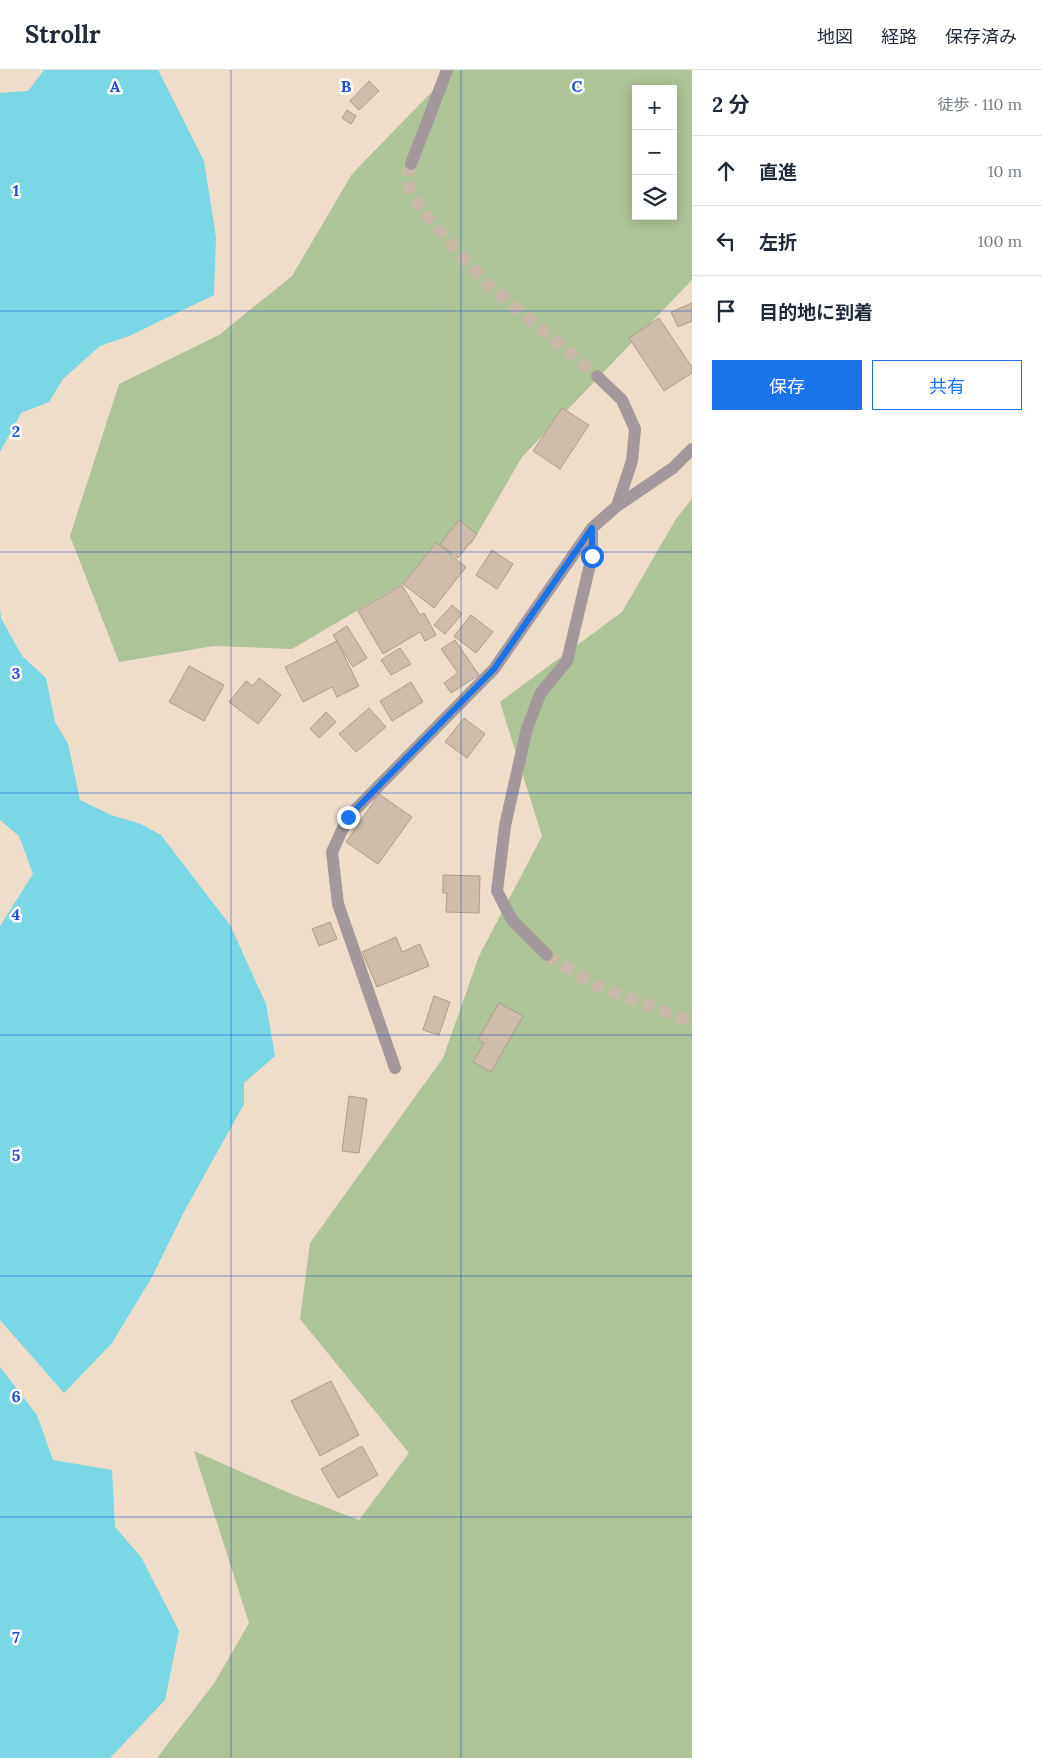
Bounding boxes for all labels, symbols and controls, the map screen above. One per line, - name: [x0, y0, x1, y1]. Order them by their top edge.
- text: Strollr: [25, 19, 100, 50]
- text: 地図: [817, 25, 853, 48]
- text: 経路: [881, 25, 917, 48]
- text: 保存済み: [945, 25, 1017, 48]
- text: A: [110, 76, 121, 96]
- text: B: [341, 76, 352, 96]
- text: C: [571, 76, 583, 96]
- map controls: [632, 85, 677, 220]
- button: +: [632, 85, 677, 130]
- text: 2 分: [712, 91, 750, 118]
- text: 徒歩 · 110 m: [937, 94, 1022, 114]
- button: −: [632, 130, 677, 175]
- icon: ahead: [712, 157, 740, 185]
- text: 直進: [759, 160, 797, 184]
- text: 10 m: [988, 161, 1022, 181]
- button: layers: [632, 175, 677, 220]
- text: 1: [13, 180, 19, 200]
- icon: left: [712, 227, 740, 255]
- text: 左折: [759, 230, 797, 254]
- text: 100 m: [978, 231, 1022, 251]
- icon: arrive: [712, 297, 740, 325]
- text: 目的地に到着: [759, 300, 873, 324]
- button: 保存: [712, 360, 862, 410]
- button: 共有: [872, 360, 1022, 410]
- text: 2: [12, 421, 20, 441]
- route start: [581, 545, 604, 568]
- text: 3: [12, 663, 21, 683]
- route end: [337, 806, 360, 829]
- text: 4: [12, 904, 21, 924]
- text: 5: [12, 1145, 21, 1165]
- text: 6: [11, 1386, 21, 1406]
- text: 7: [12, 1627, 20, 1647]

